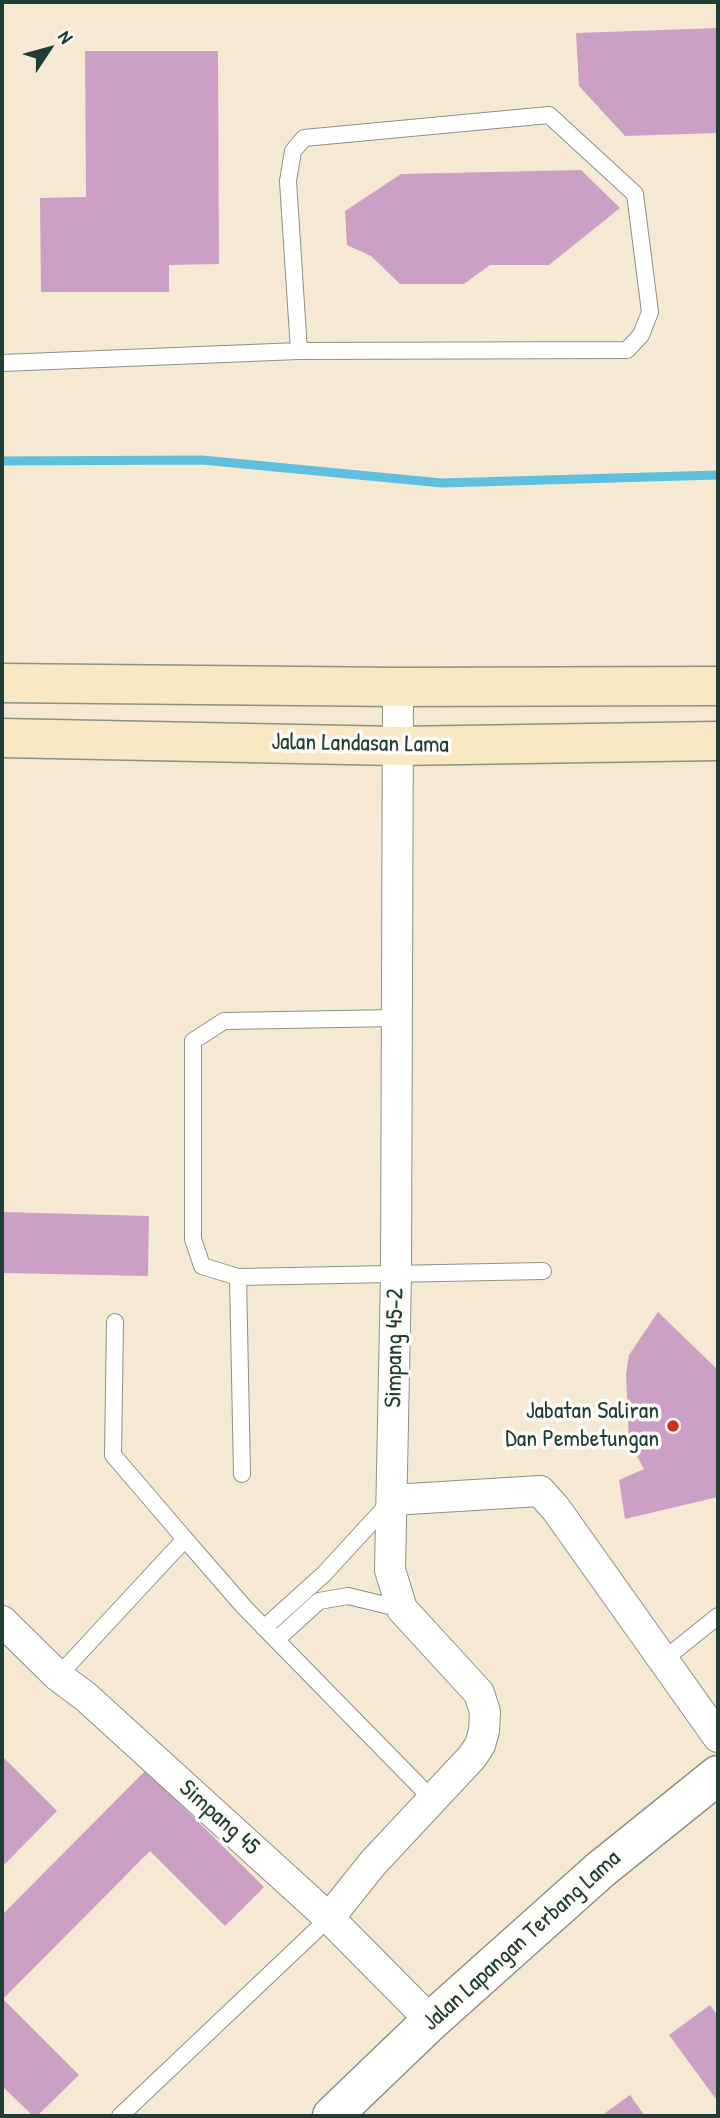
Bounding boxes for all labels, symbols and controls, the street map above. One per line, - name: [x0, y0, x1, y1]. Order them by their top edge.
- north arrow: [14, 14, 84, 84]
- text: N: [52, 25, 79, 48]
- street label: Jalan Landasan Lama: [271, 728, 449, 760]
- street label: Simpang 45-2: [380, 1288, 410, 1408]
- place label: Jabatan Saliran Dan Pembetungan: [505, 1398, 659, 1454]
- marker: Jabatan Saliran Dan Pembetungan: [665, 1418, 681, 1434]
- street label: Simpang 45: [173, 1774, 265, 1862]
- street label: Jalan Lapangan Terbang Lama: [417, 1845, 627, 2037]

